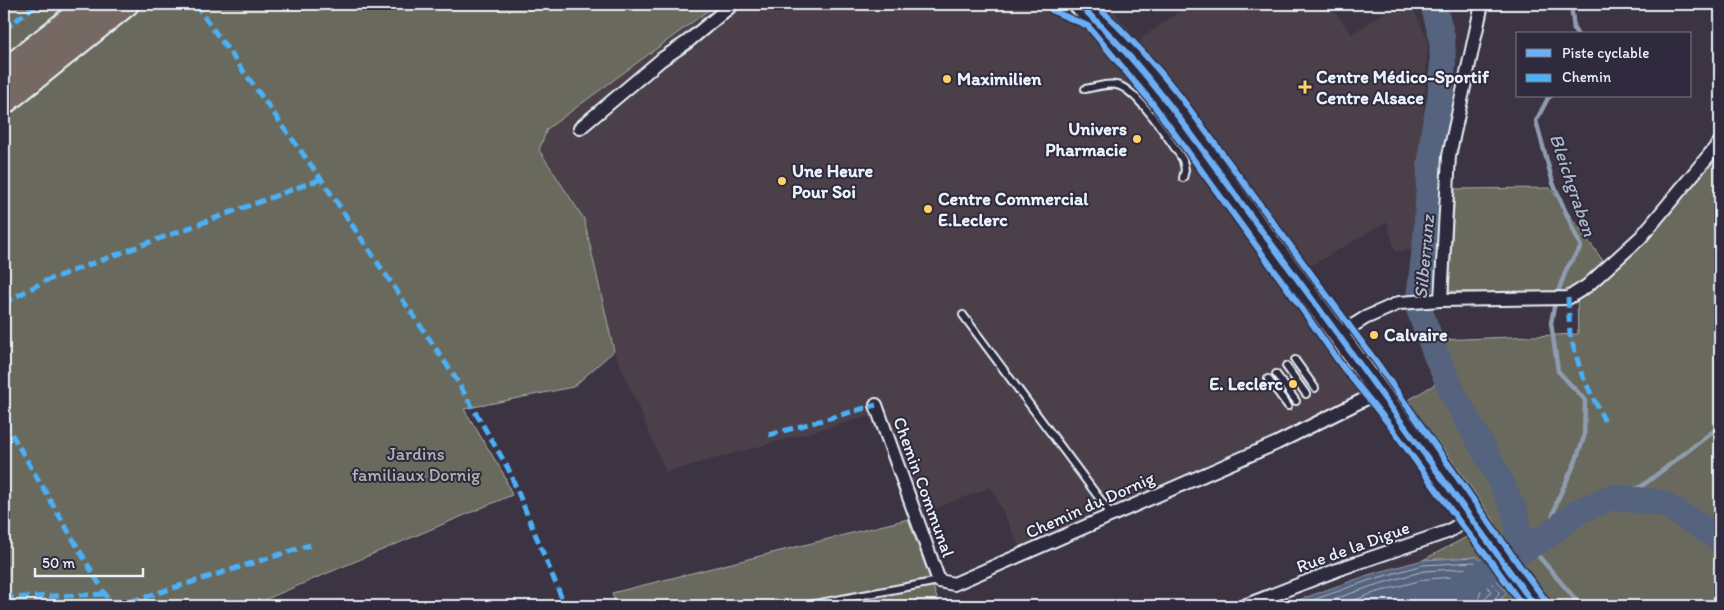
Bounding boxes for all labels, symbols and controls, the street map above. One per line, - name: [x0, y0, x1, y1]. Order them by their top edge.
- legend: [1516, 32, 1692, 98]
- text: Piste cyclable: [1562, 44, 1649, 62]
- place label: Centre Médico-Sportif Centre Alsace: [1316, 66, 1490, 109]
- place label: Maximilien: [957, 68, 1042, 90]
- text: Chemin: [1562, 68, 1612, 86]
- marker: Maximilien: [941, 73, 953, 85]
- marker: Centre Médico-Sportif Centre Alsace: [1298, 80, 1312, 94]
- place label: Univers Pharmacie: [1045, 118, 1127, 161]
- water label: Bleichgraben: [1545, 131, 1601, 239]
- marker: Univers Pharmacie: [1131, 133, 1143, 145]
- place label: Une Heure Pour Soi: [792, 160, 874, 203]
- marker: Une Heure Pour Soi: [776, 175, 788, 187]
- place label: Centre Commercial E.Leclerc: [938, 188, 1089, 231]
- marker: Centre Commercial E.Leclerc: [922, 203, 934, 215]
- water label: Silberrunz: [1409, 213, 1439, 300]
- place label: Calvaire: [1384, 324, 1448, 346]
- marker: Calvaire: [1368, 329, 1380, 341]
- place label: E. Leclerc: [1209, 373, 1284, 395]
- marker: E. Leclerc: [1287, 378, 1299, 390]
- street label: Chemin Communal: [888, 414, 960, 560]
- park label: Jardins familiaux Dornig: [352, 443, 481, 486]
- street label: Chemin du Dornig: [1022, 466, 1159, 543]
- street label: Rue de la Digue: [1293, 516, 1413, 578]
- scale bar: [35, 545, 142, 577]
- text: 50 m: [42, 554, 75, 572]

